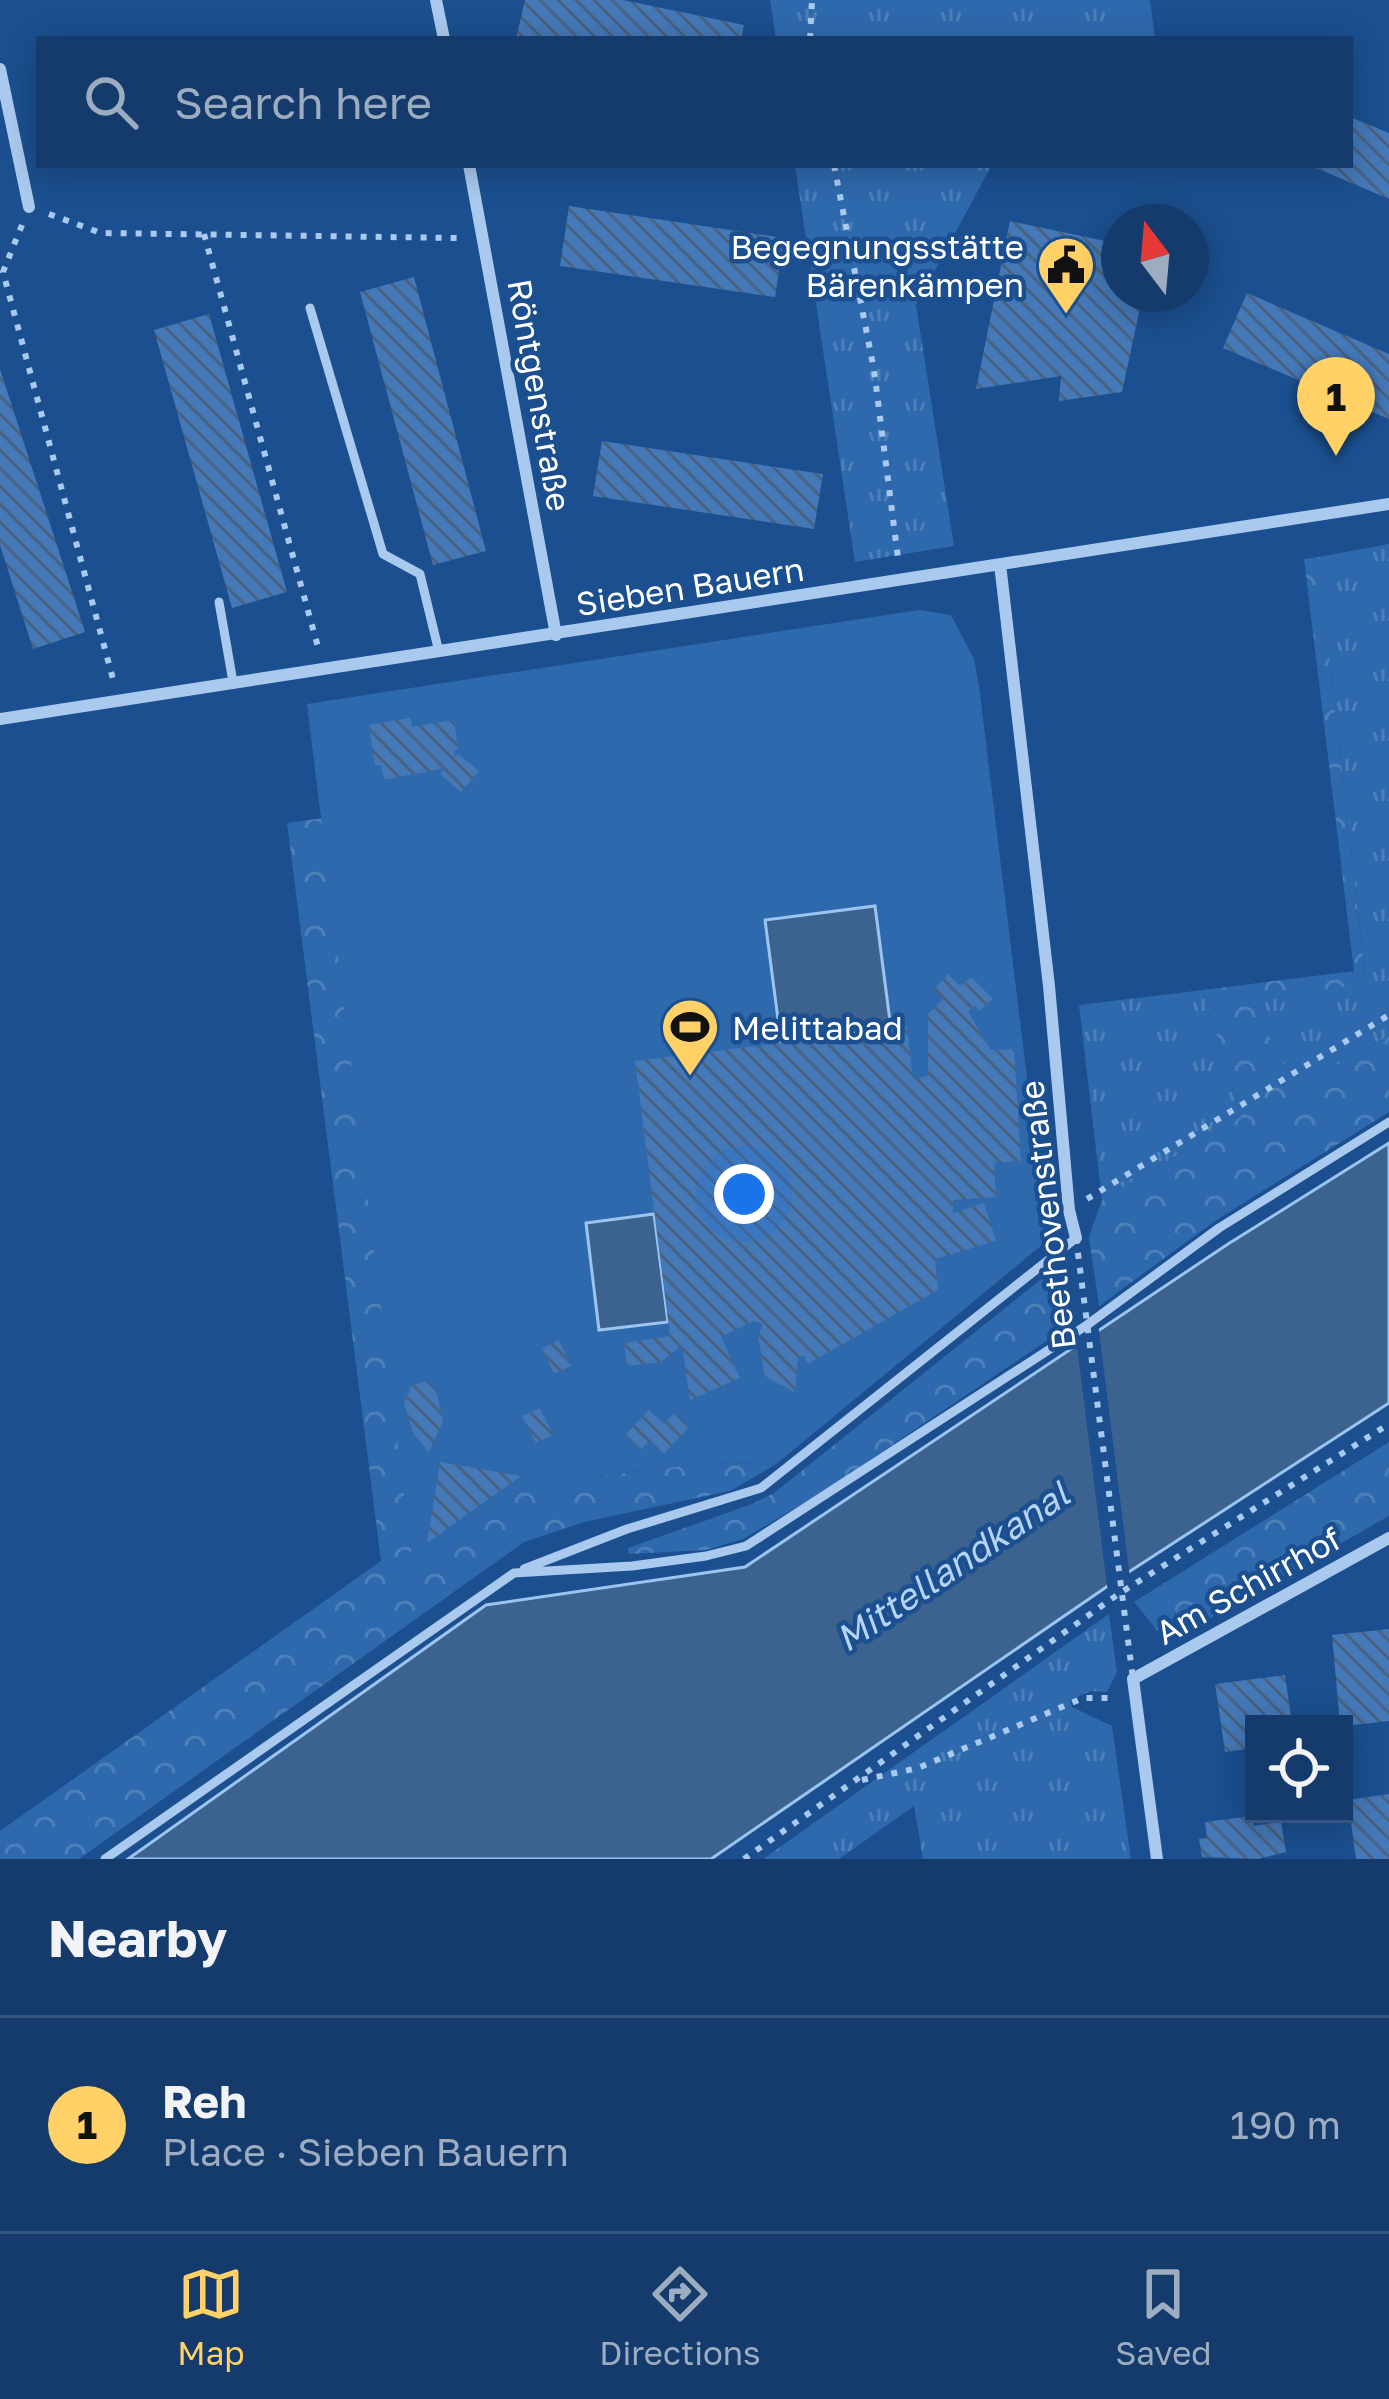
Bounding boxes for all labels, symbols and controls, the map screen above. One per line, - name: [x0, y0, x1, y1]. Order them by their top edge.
- search box: [36, 36, 1353, 168]
- icon: search: [78, 69, 144, 135]
- text: Search here: [174, 75, 432, 129]
- north arrow: [1101, 204, 1209, 312]
- place label: Begegnungsstätte Bärenkämpen: [730, 227, 1024, 304]
- public building icon: Begegnungsstätte Bärenkämpen: [1035, 234, 1097, 316]
- street label: Röntgenstraße: [500, 276, 580, 514]
- pin: 1: [1297, 357, 1375, 456]
- street label: Sieben Bauern: [573, 549, 807, 623]
- sports icon: Melittabad: [659, 996, 721, 1078]
- place label: Melittabad: [732, 1008, 903, 1047]
- street label: Beethovenstraße: [1011, 1078, 1083, 1352]
- your location: [714, 1164, 774, 1224]
- water label: Mittellandkanal: [827, 1471, 1078, 1660]
- street label: Am Schirrhof: [1149, 1518, 1347, 1652]
- map controls: [1245, 1715, 1353, 1823]
- button: locate: [1245, 1715, 1353, 1823]
- text: Nearby: [48, 1907, 227, 1968]
- text: Reh: [162, 2074, 246, 2128]
- text: 1: [77, 2101, 97, 2148]
- text: 190 m: [1230, 2101, 1341, 2148]
- text: Place · Sieben Bauern: [162, 2128, 569, 2175]
- tab: Map: [177, 2261, 245, 2372]
- tab: Directions: [599, 2261, 761, 2372]
- tab: Saved: [1115, 2261, 1212, 2372]

